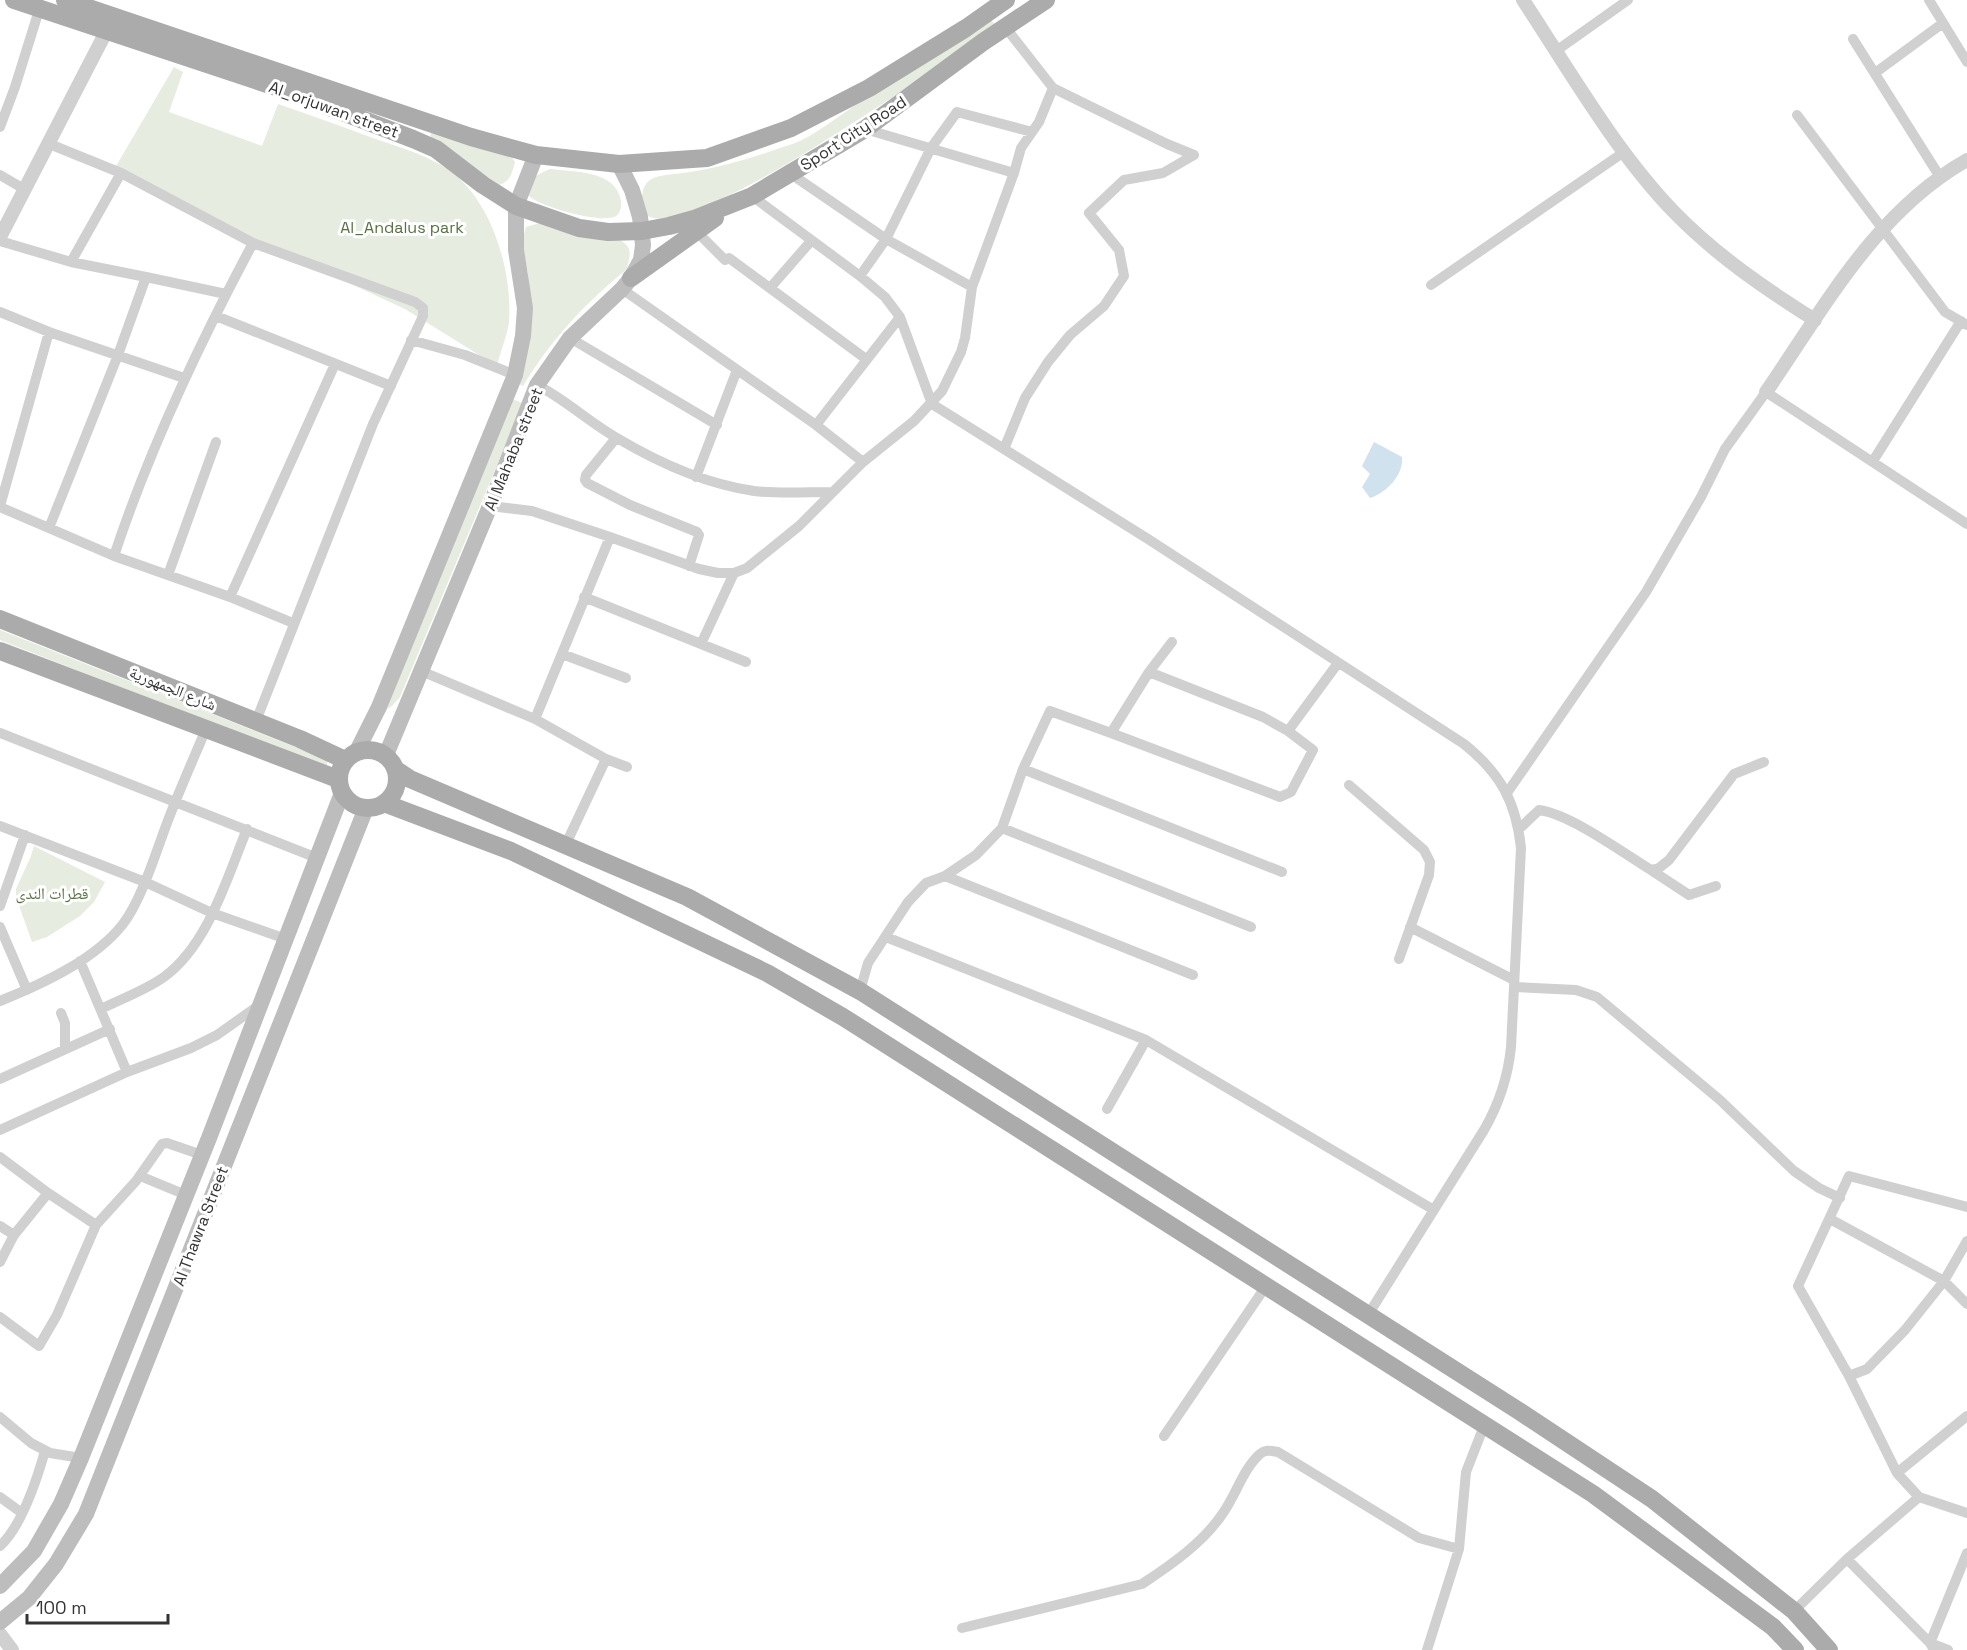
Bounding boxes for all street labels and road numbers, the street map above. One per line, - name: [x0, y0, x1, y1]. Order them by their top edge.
- street label: Al_orjuwan street: [266, 76, 402, 143]
- street label: Sport City Road: [796, 91, 910, 176]
- street label: Al Mahaba street: [479, 384, 548, 514]
- street label: شارع الجمهورية: [126, 662, 219, 715]
- street label: Al Thawra Street: [168, 1163, 233, 1289]

